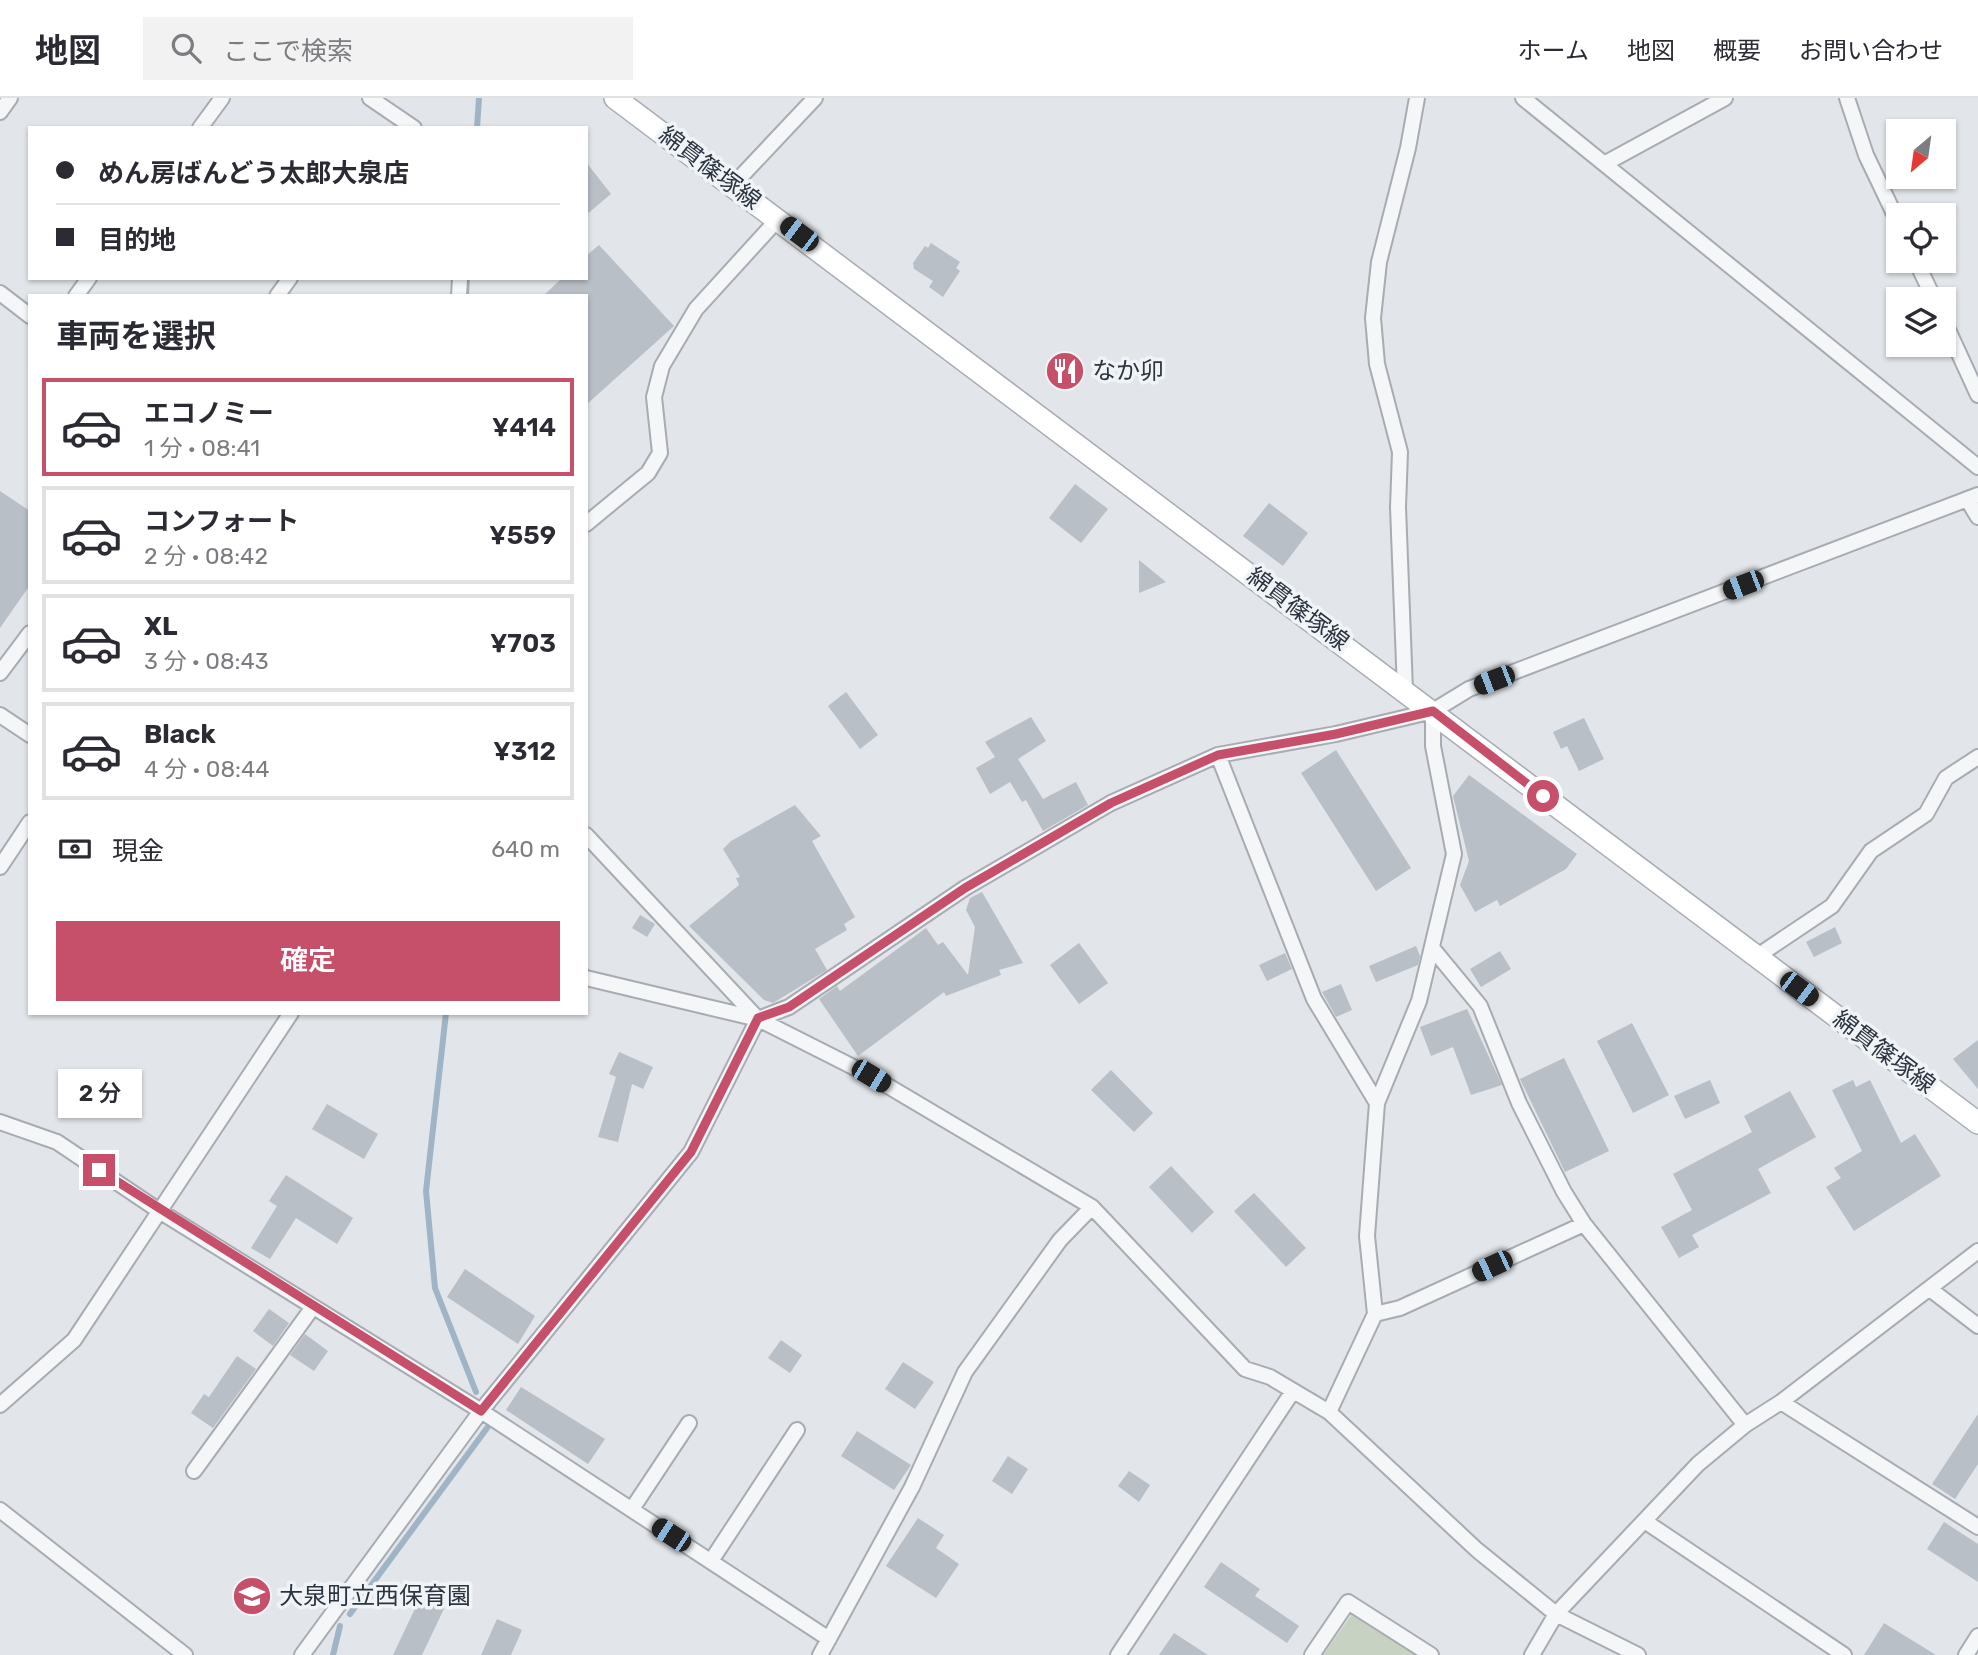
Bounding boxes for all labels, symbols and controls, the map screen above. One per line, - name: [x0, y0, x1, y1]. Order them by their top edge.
- search box: [143, 17, 633, 80]
- icon: search: [167, 29, 205, 67]
- text: 地図: [35, 31, 101, 70]
- text: ここで検索: [223, 36, 353, 67]
- text: ホーム: [1518, 37, 1589, 65]
- text: 地図: [1627, 37, 1675, 65]
- text: 概要: [1713, 37, 1761, 65]
- text: お問い合わせ: [1799, 37, 1943, 65]
- north arrow: [1886, 119, 1956, 189]
- map controls: [1886, 119, 1956, 357]
- street label: 綿貫篠塚線: [654, 121, 766, 215]
- text: めん房ばんどう太郎大泉店: [98, 158, 409, 189]
- button: locate: [1886, 203, 1956, 273]
- car: [776, 213, 823, 255]
- text: 目的地: [98, 225, 176, 256]
- button: layers: [1886, 287, 1956, 357]
- text: 車両を選択: [56, 317, 216, 355]
- restaurant icon: なか卯: [1044, 350, 1086, 392]
- place label: なか卯: [1092, 357, 1164, 385]
- icon: car: [60, 396, 123, 459]
- text: エコノミー: [144, 398, 274, 429]
- text: ¥414: [492, 412, 556, 443]
- text: 1 分 · 08:41: [144, 434, 260, 462]
- icon: car: [60, 504, 123, 567]
- text: コンフォート: [144, 506, 299, 537]
- text: ¥559: [489, 520, 556, 551]
- text: 2 分 · 08:42: [144, 542, 268, 570]
- street label: 綿貫篠塚線: [1242, 562, 1354, 656]
- car: [1720, 568, 1767, 602]
- text: XL: [144, 611, 177, 642]
- icon: car: [60, 612, 123, 675]
- text: ¥703: [490, 628, 556, 659]
- text: 3 分 · 08:43: [144, 647, 269, 675]
- car: [1471, 663, 1518, 697]
- text: Black: [144, 719, 216, 750]
- icon: car: [60, 720, 123, 783]
- text: ¥312: [493, 736, 556, 767]
- text: 4 分 · 08:44: [144, 755, 269, 783]
- route start: [1527, 780, 1559, 812]
- icon: cash: [56, 830, 94, 868]
- text: 640 m: [491, 835, 560, 863]
- text: 現金: [112, 836, 164, 867]
- button: 確定: [56, 921, 560, 1001]
- car: [1776, 968, 1823, 1010]
- street label: 綿貫篠塚線: [1828, 1005, 1940, 1099]
- car: [848, 1056, 895, 1096]
- callout: 2 分: [57, 1068, 141, 1118]
- text: 2 分: [79, 1079, 121, 1107]
- route end: [83, 1154, 115, 1186]
- car: [1469, 1248, 1516, 1284]
- car: [648, 1515, 695, 1555]
- school or university icon: 大泉町立西保育園: [231, 1575, 273, 1617]
- place label: 大泉町立西保育園: [279, 1582, 471, 1610]

